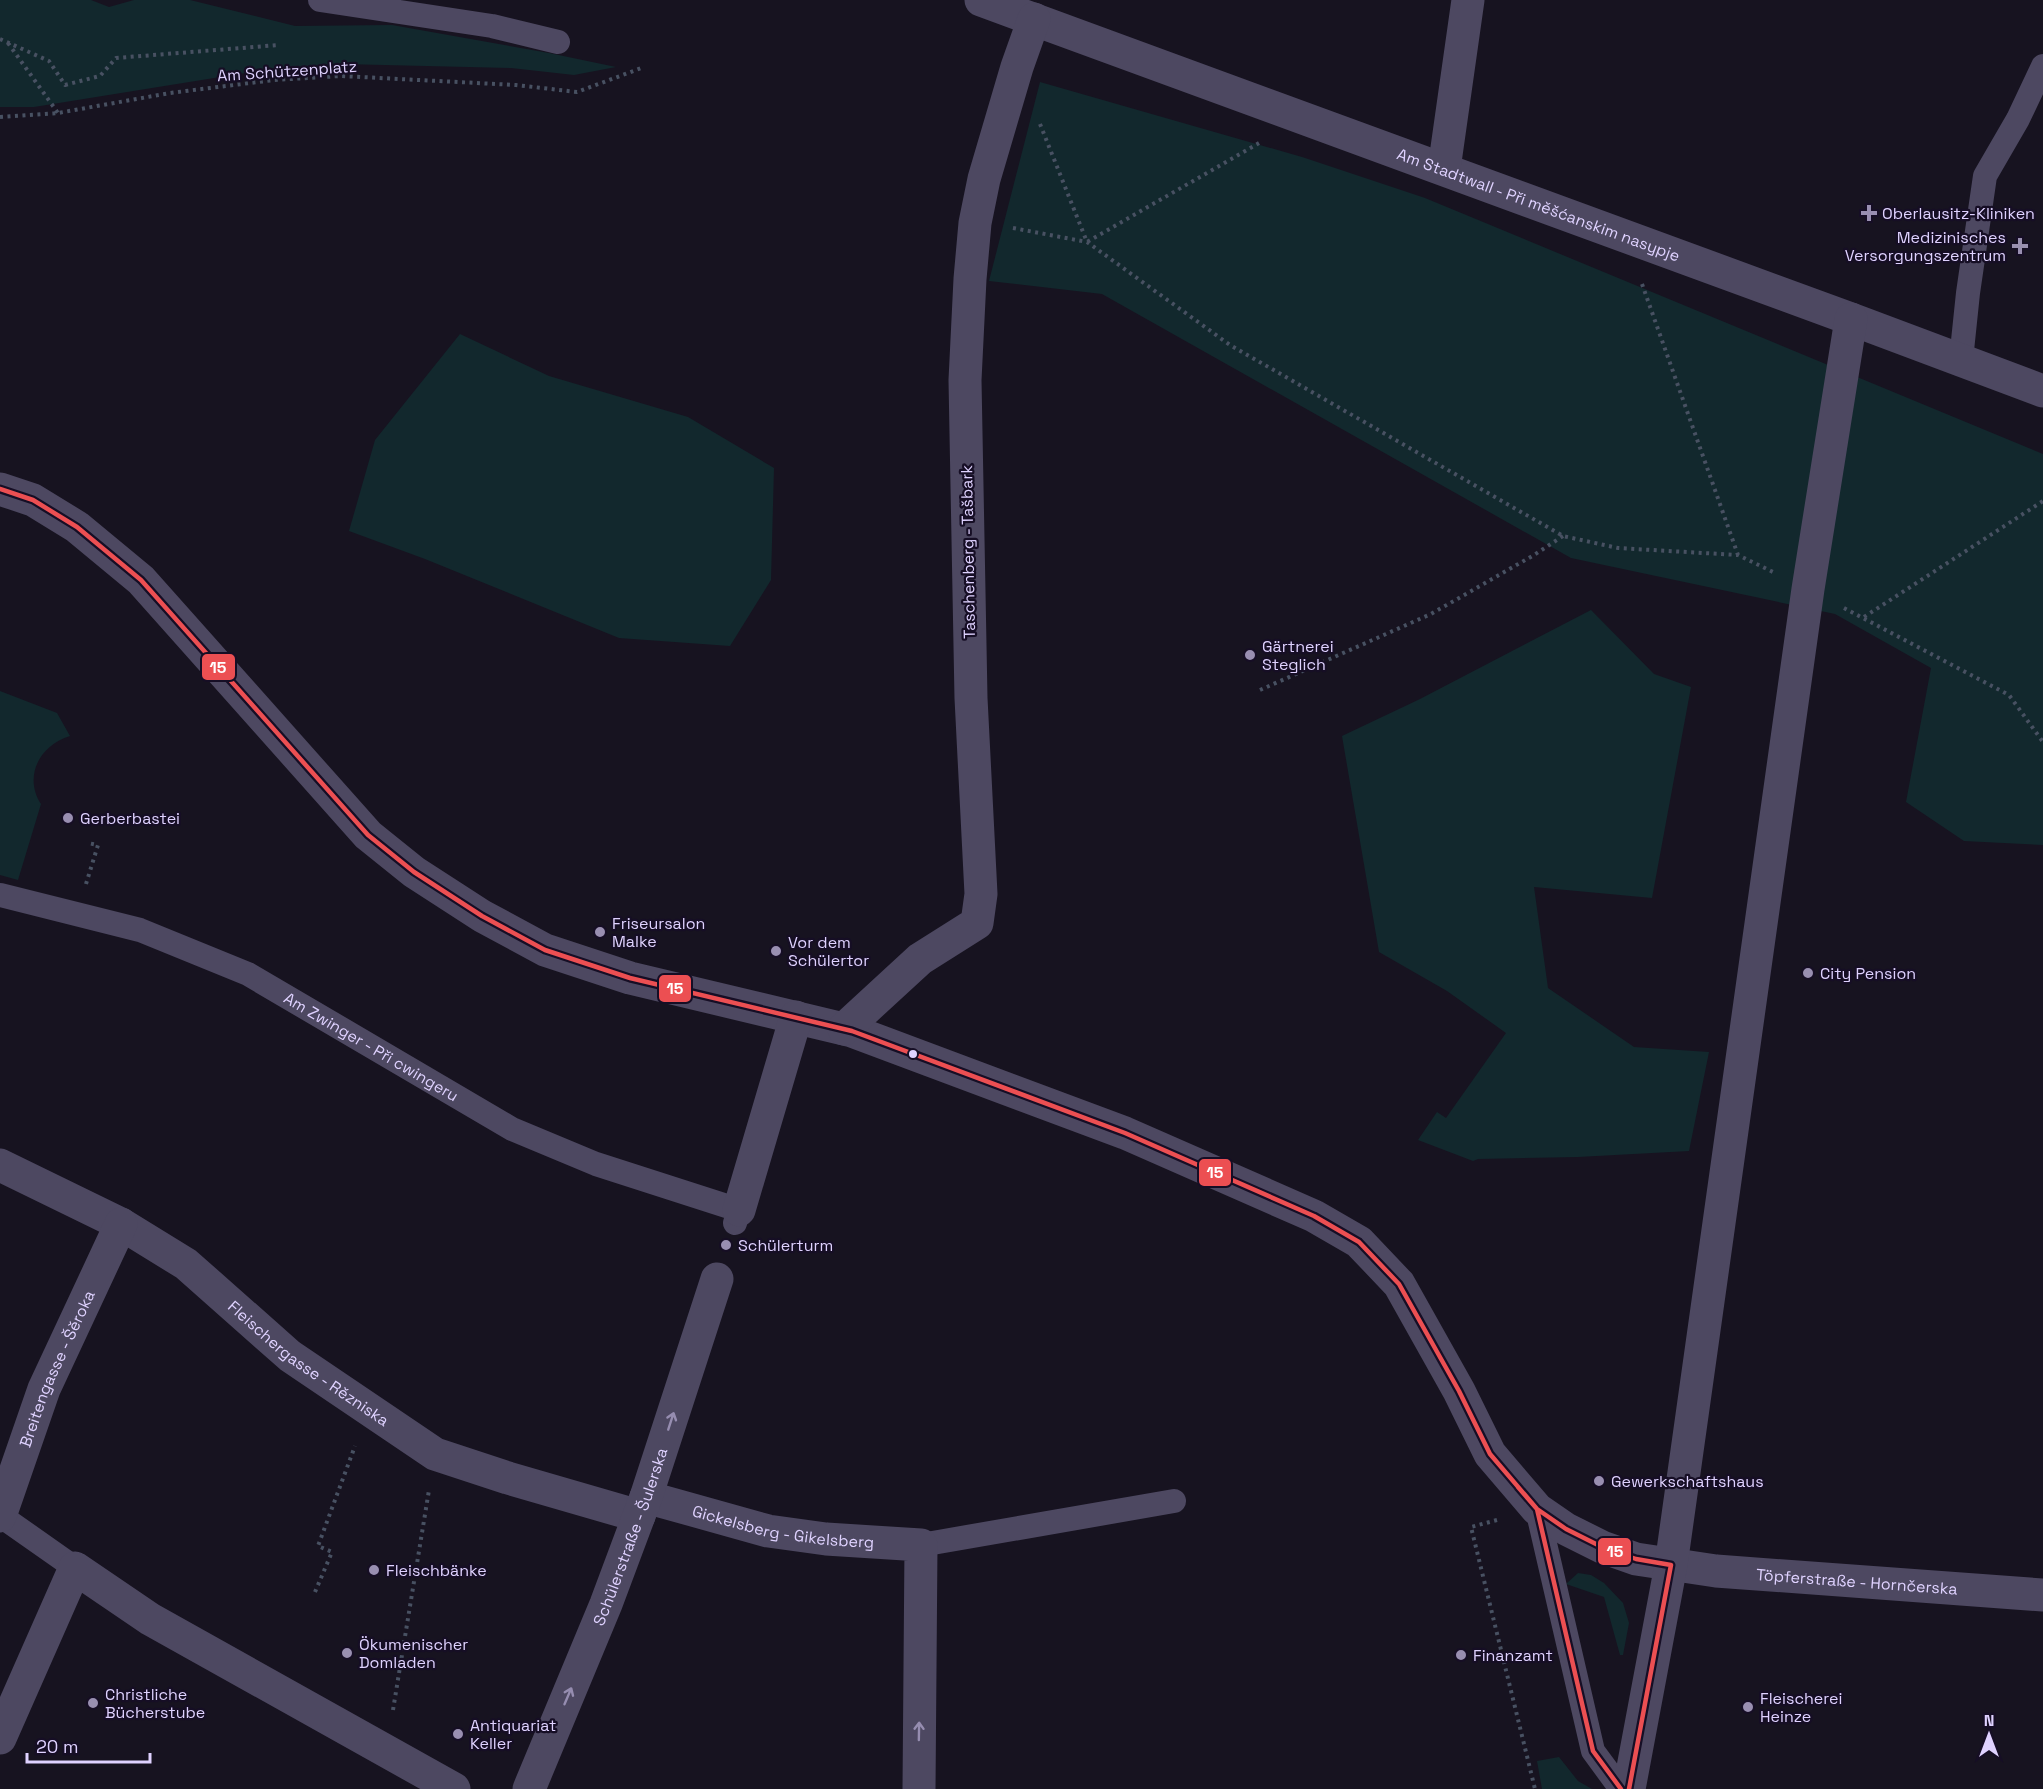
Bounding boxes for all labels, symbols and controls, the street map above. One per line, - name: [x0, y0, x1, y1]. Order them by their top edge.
- street label: Am Schützenplatz: [216, 56, 358, 86]
- street label: Am Stadtwall - Při měšćanskim nasypje: [1394, 143, 1683, 266]
- place label: Oberlausitz-Kliniken: [1882, 203, 2035, 224]
- marker: Oberlausitz-Kliniken: [1860, 204, 1878, 222]
- place label: Medizinisches Versorgungszentrum: [1845, 227, 2006, 266]
- marker: Medizinisches Versorgungszentrum: [2011, 237, 2029, 255]
- street label: Taschenberg - Tašbark: [956, 464, 980, 639]
- place label: Gärtnerei Steglich: [1262, 636, 1334, 675]
- marker: Gärtnerei Steglich: [1243, 648, 1257, 662]
- line badge: 15: [201, 653, 236, 681]
- text: 15: [210, 657, 227, 678]
- place label: Gerberbastei: [80, 808, 180, 829]
- marker: Gerberbastei: [61, 811, 75, 825]
- place label: Friseursalon Malke: [612, 913, 705, 952]
- marker: Friseursalon Malke: [593, 925, 607, 939]
- place label: Vor dem Schülertor: [788, 932, 869, 971]
- marker: Vor dem Schülertor: [769, 944, 783, 958]
- place label: City Pension: [1820, 963, 1916, 984]
- marker: City Pension: [1801, 966, 1815, 980]
- line badge: 15: [658, 974, 692, 1003]
- text: 15: [667, 978, 684, 999]
- street label: Am Zwinger - Při cwingeru: [280, 987, 463, 1106]
- unlabelled marker: [907, 1048, 919, 1060]
- line badge: 15: [1198, 1158, 1232, 1187]
- text: 15: [1207, 1162, 1224, 1183]
- place label: Schülerturm: [738, 1235, 833, 1256]
- marker: Schülerturm: [719, 1238, 733, 1252]
- street label: Breitengasse - Šěroka: [14, 1287, 99, 1450]
- street label: Fleischergasse - Rězniska: [224, 1296, 393, 1431]
- one-way arrow: [666, 1412, 677, 1431]
- street label: Schülerstraße - Šulerska: [588, 1445, 672, 1629]
- place label: Gewerkschaftshaus: [1611, 1471, 1764, 1492]
- marker: Gewerkschaftshaus: [1592, 1474, 1606, 1488]
- street label: Gickelsberg - Gikelsberg: [690, 1500, 875, 1553]
- line badge: 15: [1597, 1537, 1632, 1566]
- text: 15: [1607, 1541, 1624, 1562]
- place label: Fleischbänke: [386, 1560, 487, 1581]
- marker: Fleischbänke: [367, 1563, 381, 1577]
- street label: Töpferstraße - Hornčerska: [1755, 1563, 1958, 1599]
- place label: Ökumenischer Domladen: [359, 1634, 468, 1673]
- place label: Finanzamt: [1473, 1645, 1553, 1666]
- marker: Ökumenischer Domladen: [340, 1646, 354, 1660]
- marker: Finanzamt: [1454, 1648, 1468, 1662]
- place label: Christliche Bücherstube: [105, 1684, 205, 1723]
- one-way arrow: [563, 1687, 574, 1706]
- place label: Fleischerei Heinze: [1760, 1688, 1842, 1727]
- marker: Christliche Bücherstube: [86, 1696, 100, 1710]
- marker: Fleischerei Heinze: [1741, 1700, 1755, 1714]
- north arrow: [1959, 1705, 2019, 1765]
- text: N: [1984, 1710, 1994, 1731]
- place label: Antiquariat Keller: [470, 1715, 556, 1754]
- one-way arrow: [913, 1721, 925, 1741]
- scale bar: [27, 1726, 150, 1764]
- marker: Antiquariat Keller: [451, 1727, 465, 1741]
- text: 20 m: [36, 1735, 79, 1758]

